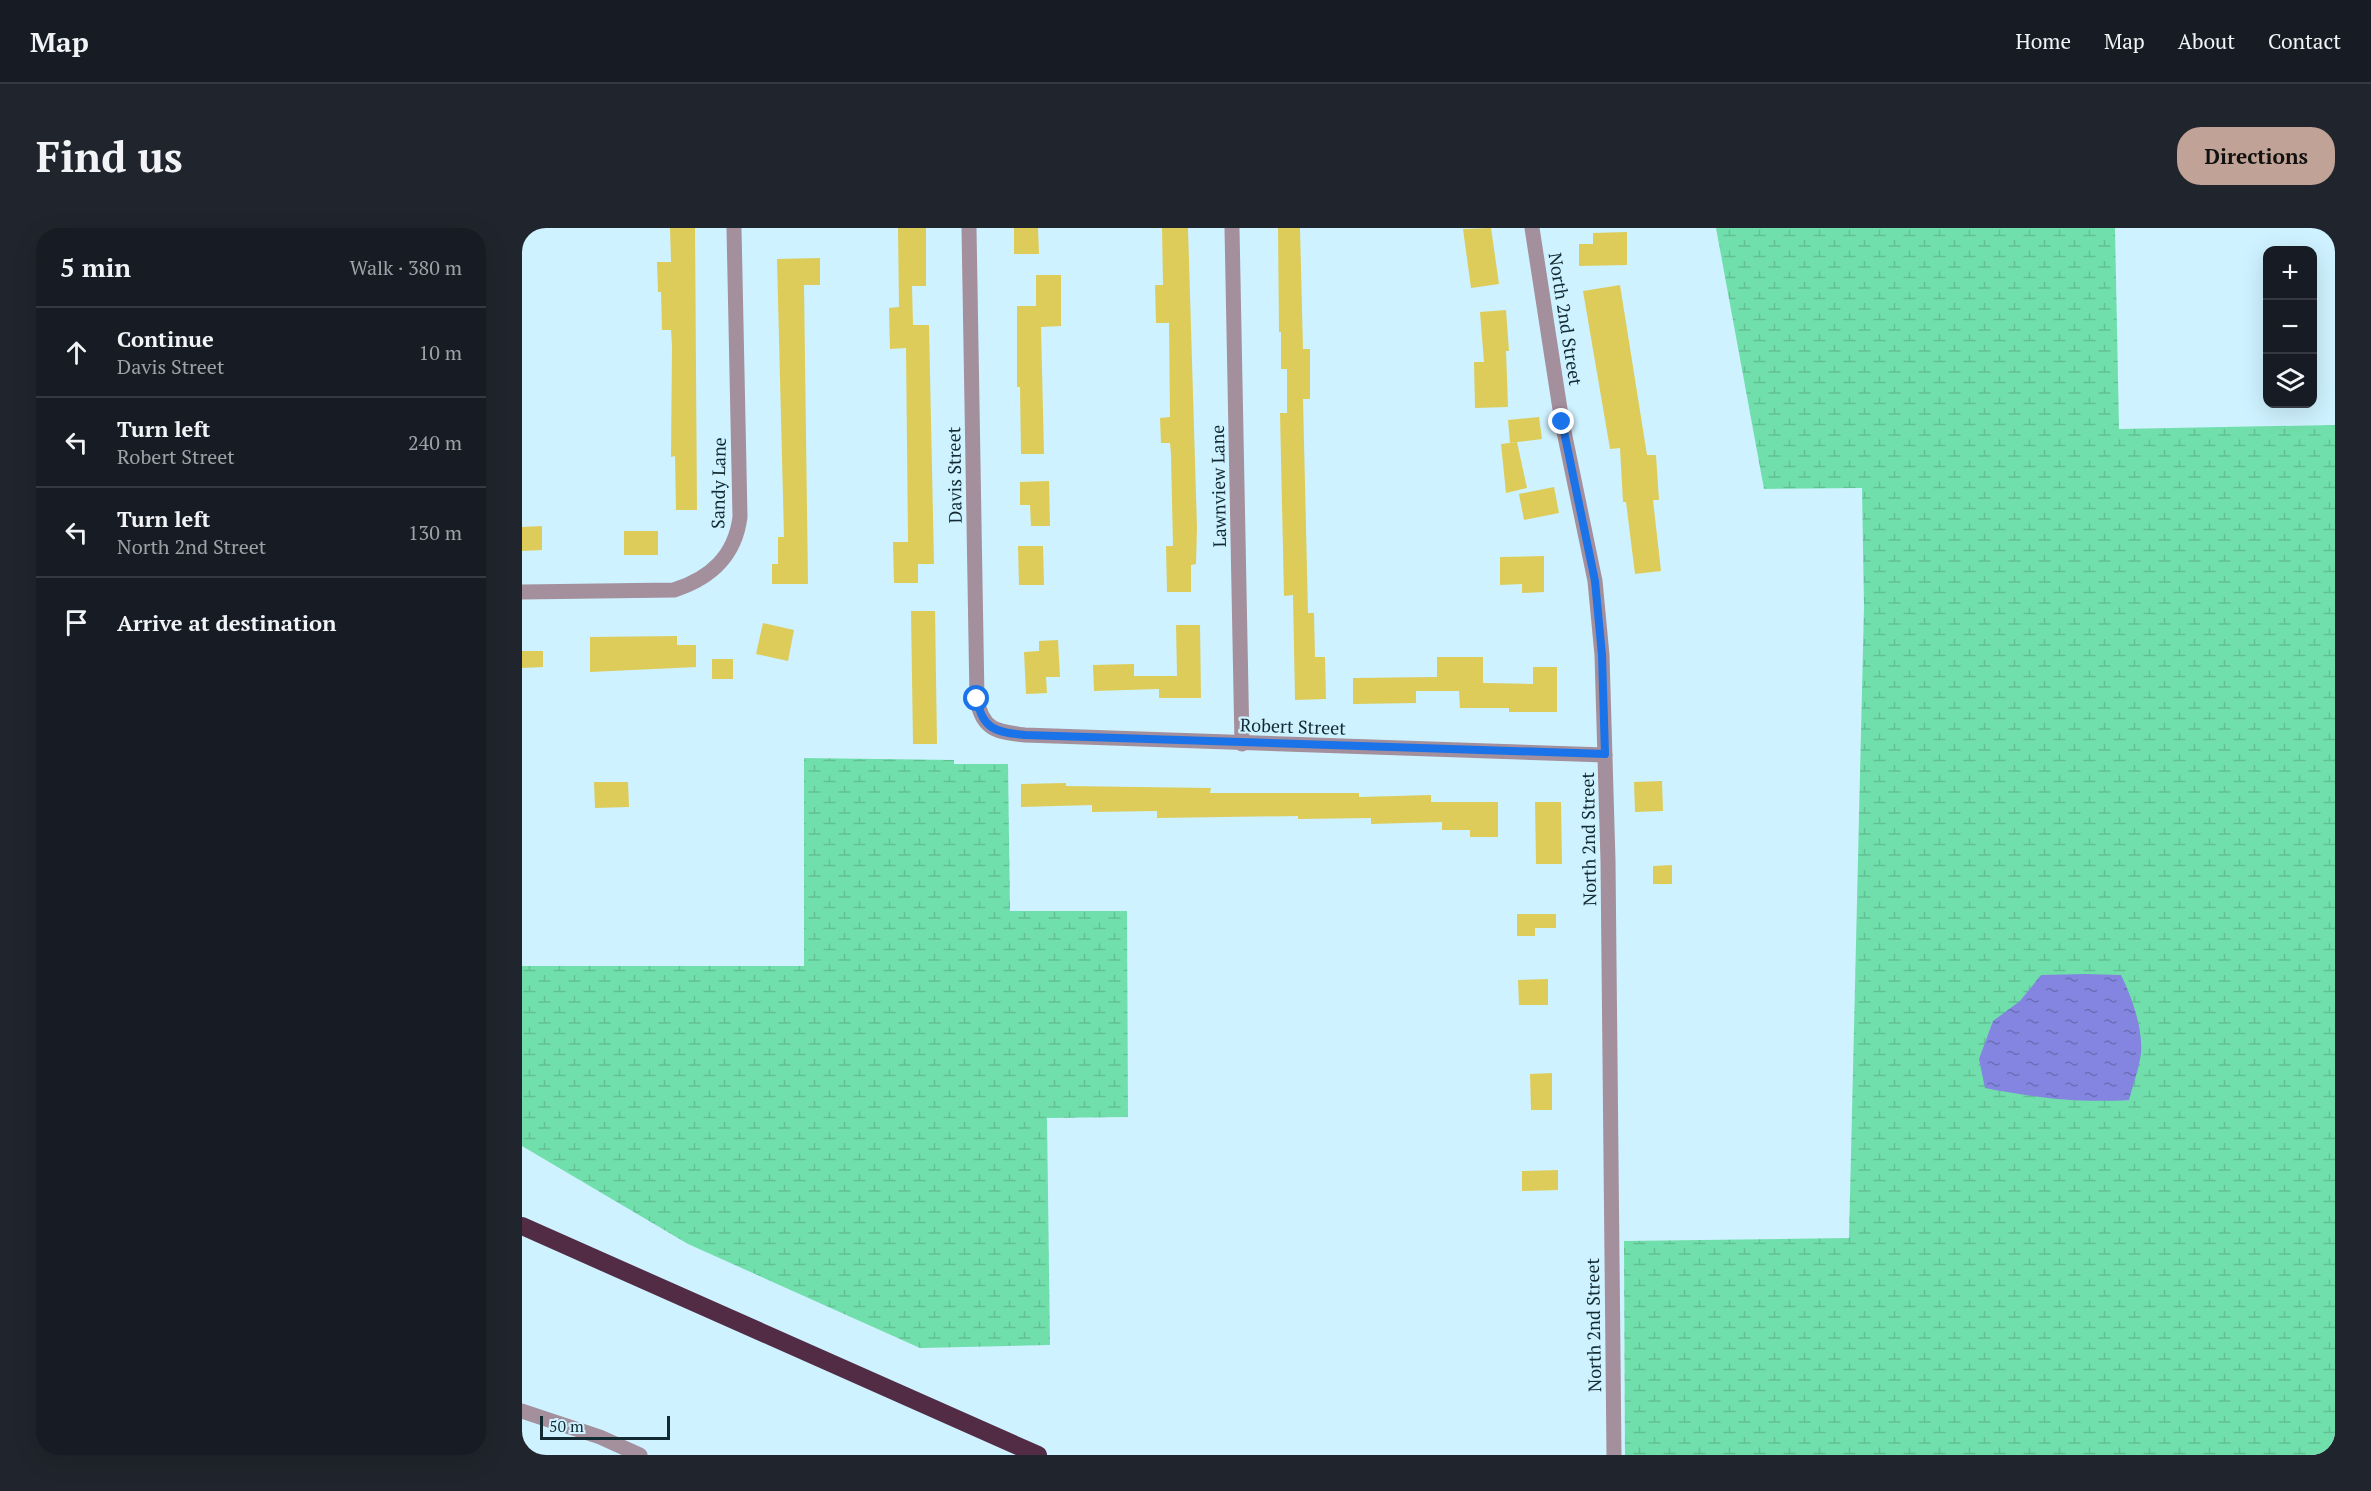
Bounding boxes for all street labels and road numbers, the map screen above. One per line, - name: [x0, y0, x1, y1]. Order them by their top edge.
- street label: North 2nd Street: [1544, 251, 1588, 388]
- street label: Lawnview Lane: [1205, 425, 1231, 547]
- street label: Davis Street: [941, 426, 967, 523]
- street label: Sandy Lane: [705, 437, 731, 529]
- street label: Robert Street: [1240, 712, 1347, 740]
- street label: North 2nd Street: [1575, 771, 1601, 906]
- street label: North 2nd Street: [1580, 1257, 1606, 1392]

